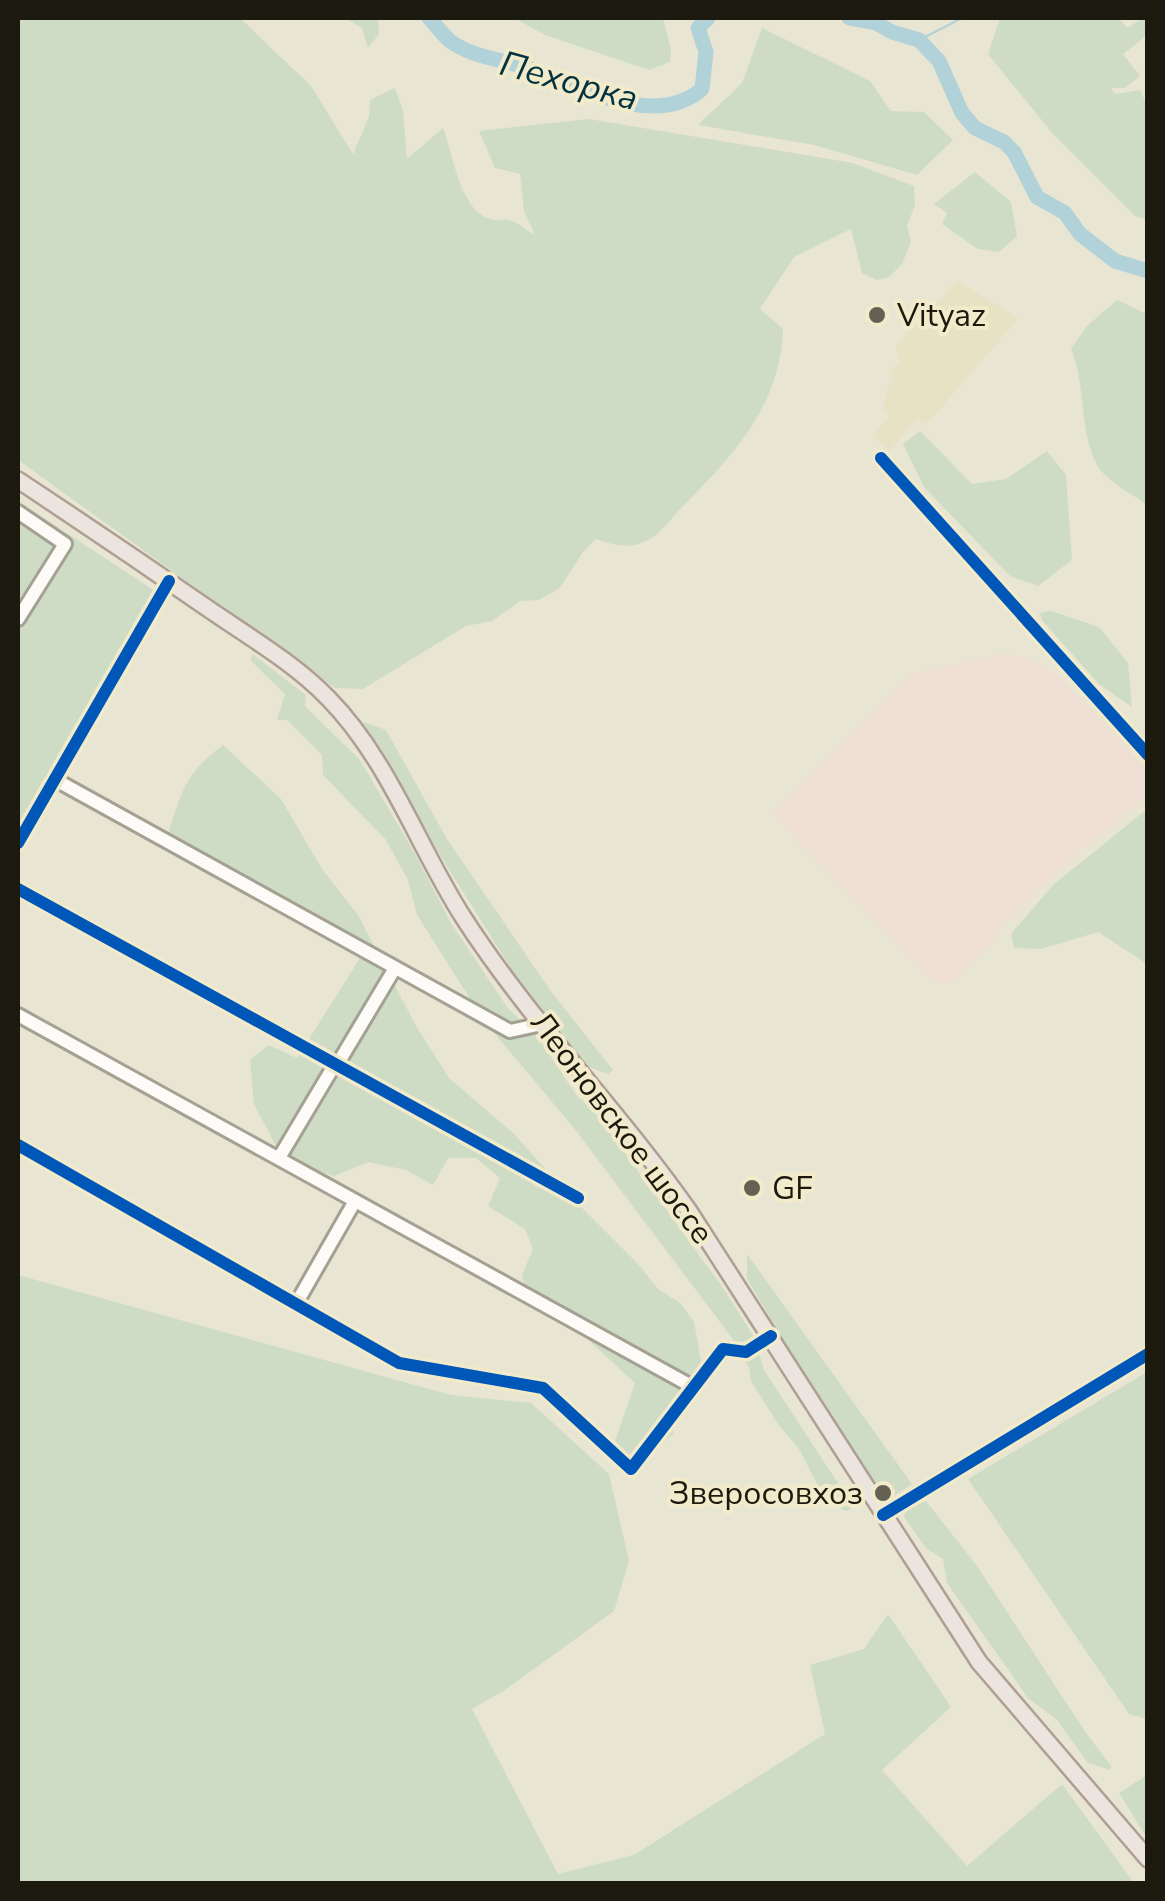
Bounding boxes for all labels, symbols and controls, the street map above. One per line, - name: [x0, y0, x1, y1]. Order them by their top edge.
- water label: Пехорка: [495, 40, 643, 122]
- place label: Vityaz: [896, 294, 986, 337]
- marker: Vityaz: [866, 304, 888, 326]
- street label: Леоновское шоссе: [520, 1003, 724, 1253]
- place label: GF: [772, 1167, 813, 1210]
- marker: GF: [741, 1177, 763, 1199]
- place label: Зверосовхоз: [669, 1472, 863, 1515]
- marker: Зверосовхоз: [872, 1482, 894, 1504]

